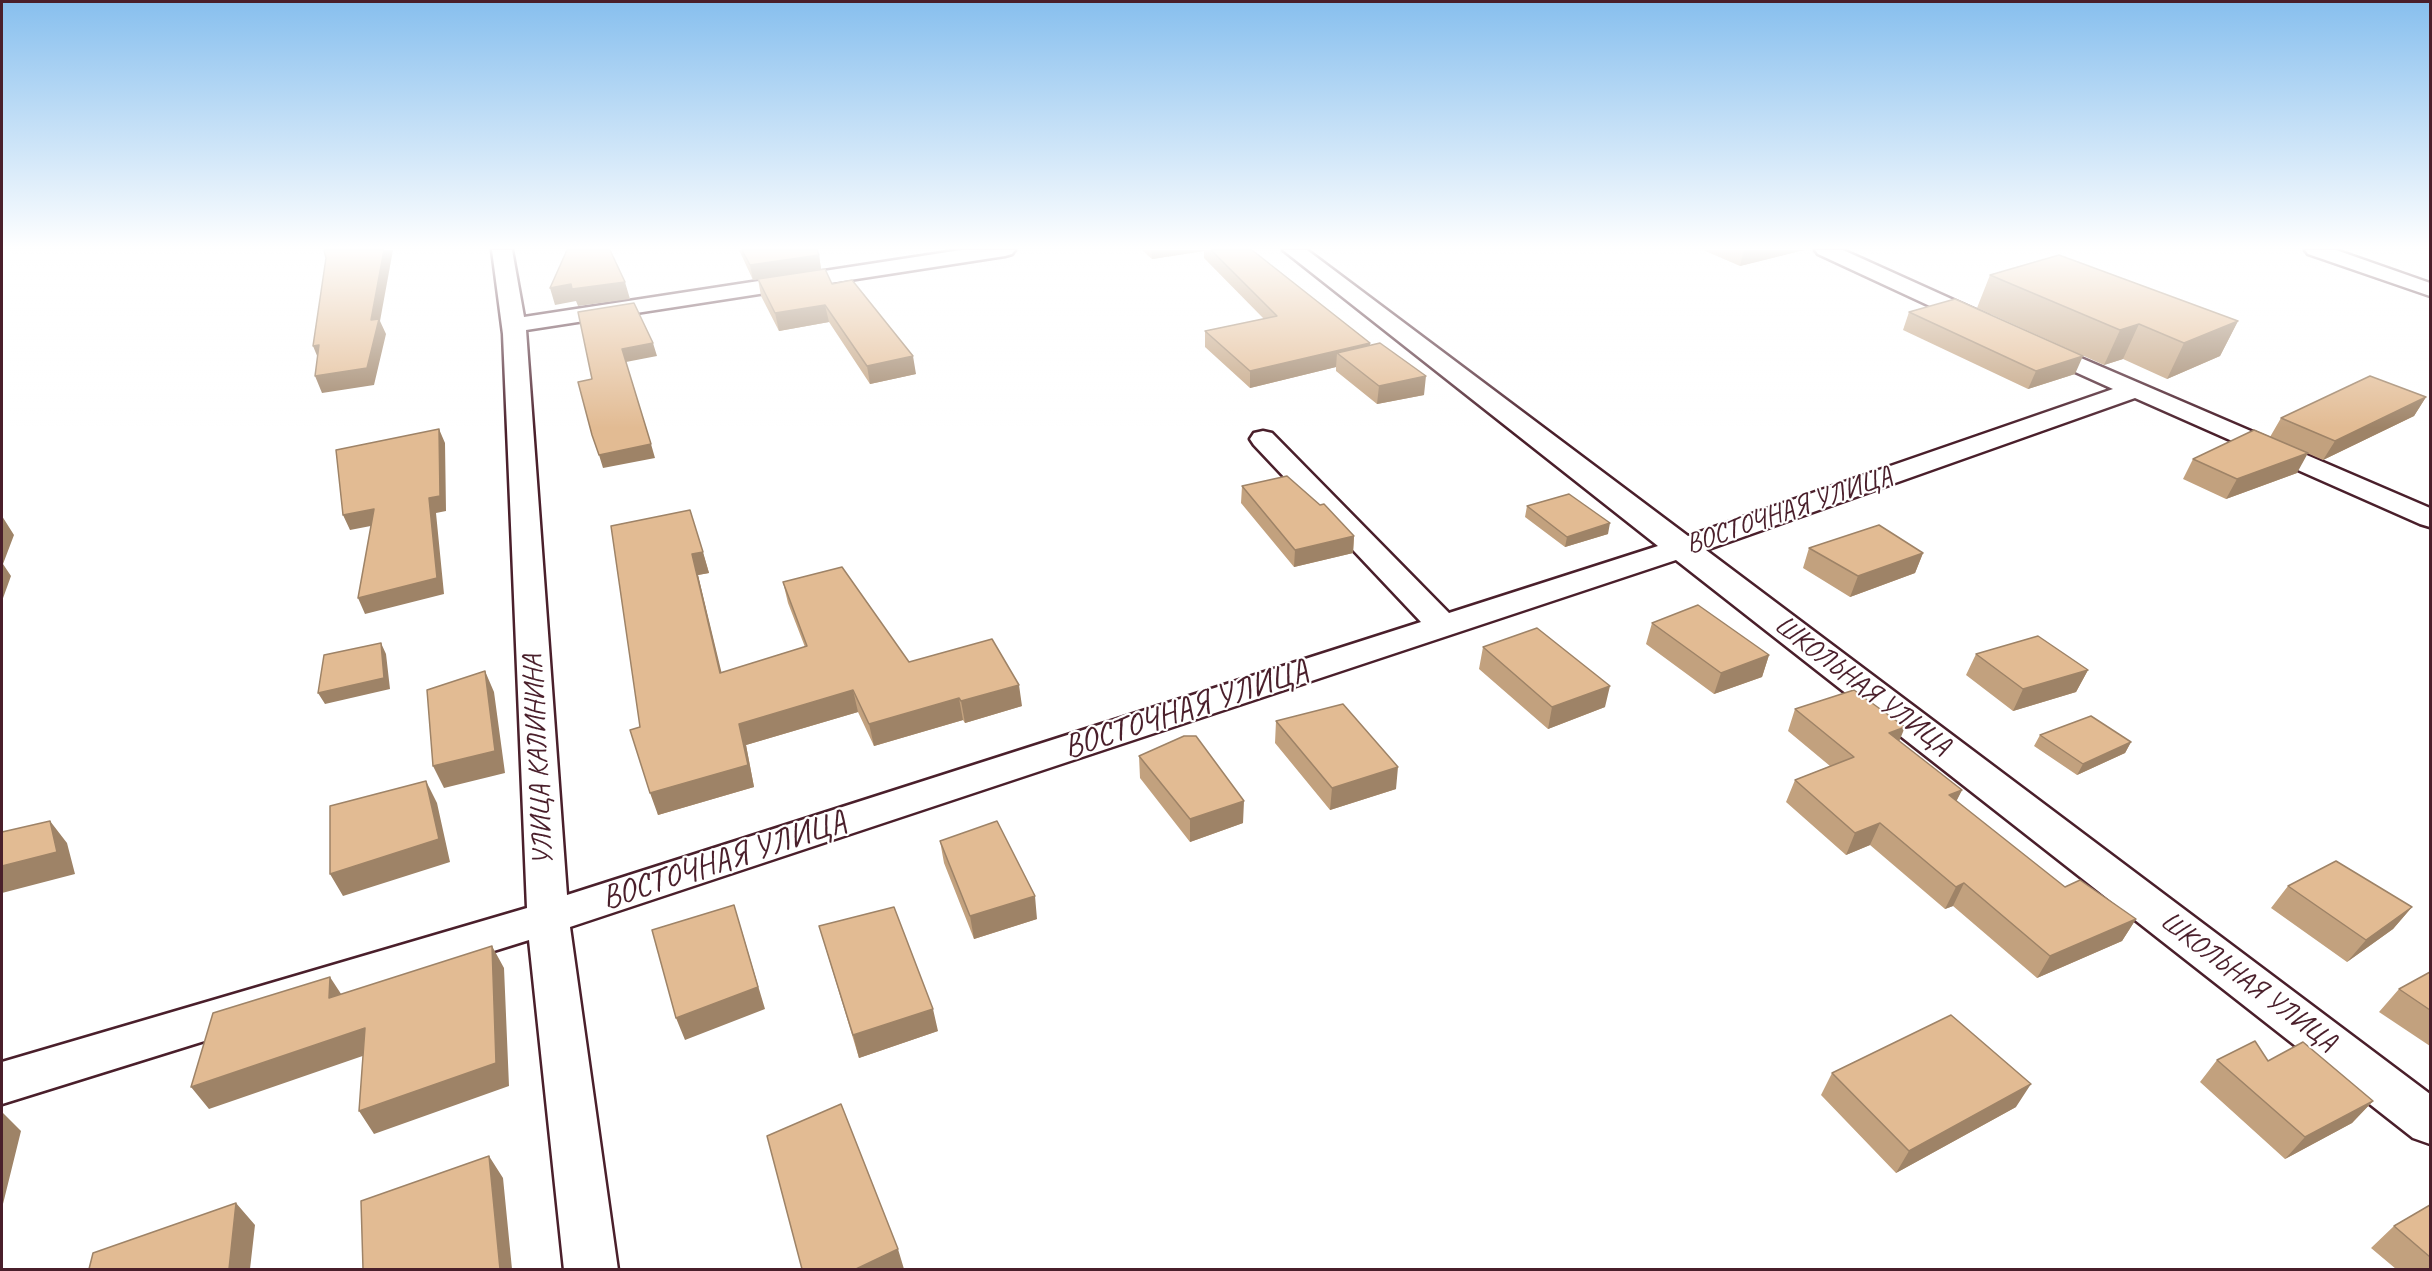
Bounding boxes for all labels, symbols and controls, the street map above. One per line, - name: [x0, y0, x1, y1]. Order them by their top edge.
- street label: ВОСТОЧНАЯ УЛИЦА: [1681, 460, 1897, 562]
- street label: ШКОЛЬНАЯ УЛИЦА: [1767, 609, 1957, 763]
- street label: ВОСТОЧНАЯ УЛИЦА: [1059, 652, 1313, 768]
- street label: УЛИЦА КАЛИНИНА: [517, 654, 561, 866]
- street label: ВОСТОЧНАЯ УЛИЦА: [597, 803, 851, 919]
- street label: ШКОЛЬНАЯ УЛИЦА: [2153, 905, 2343, 1059]

